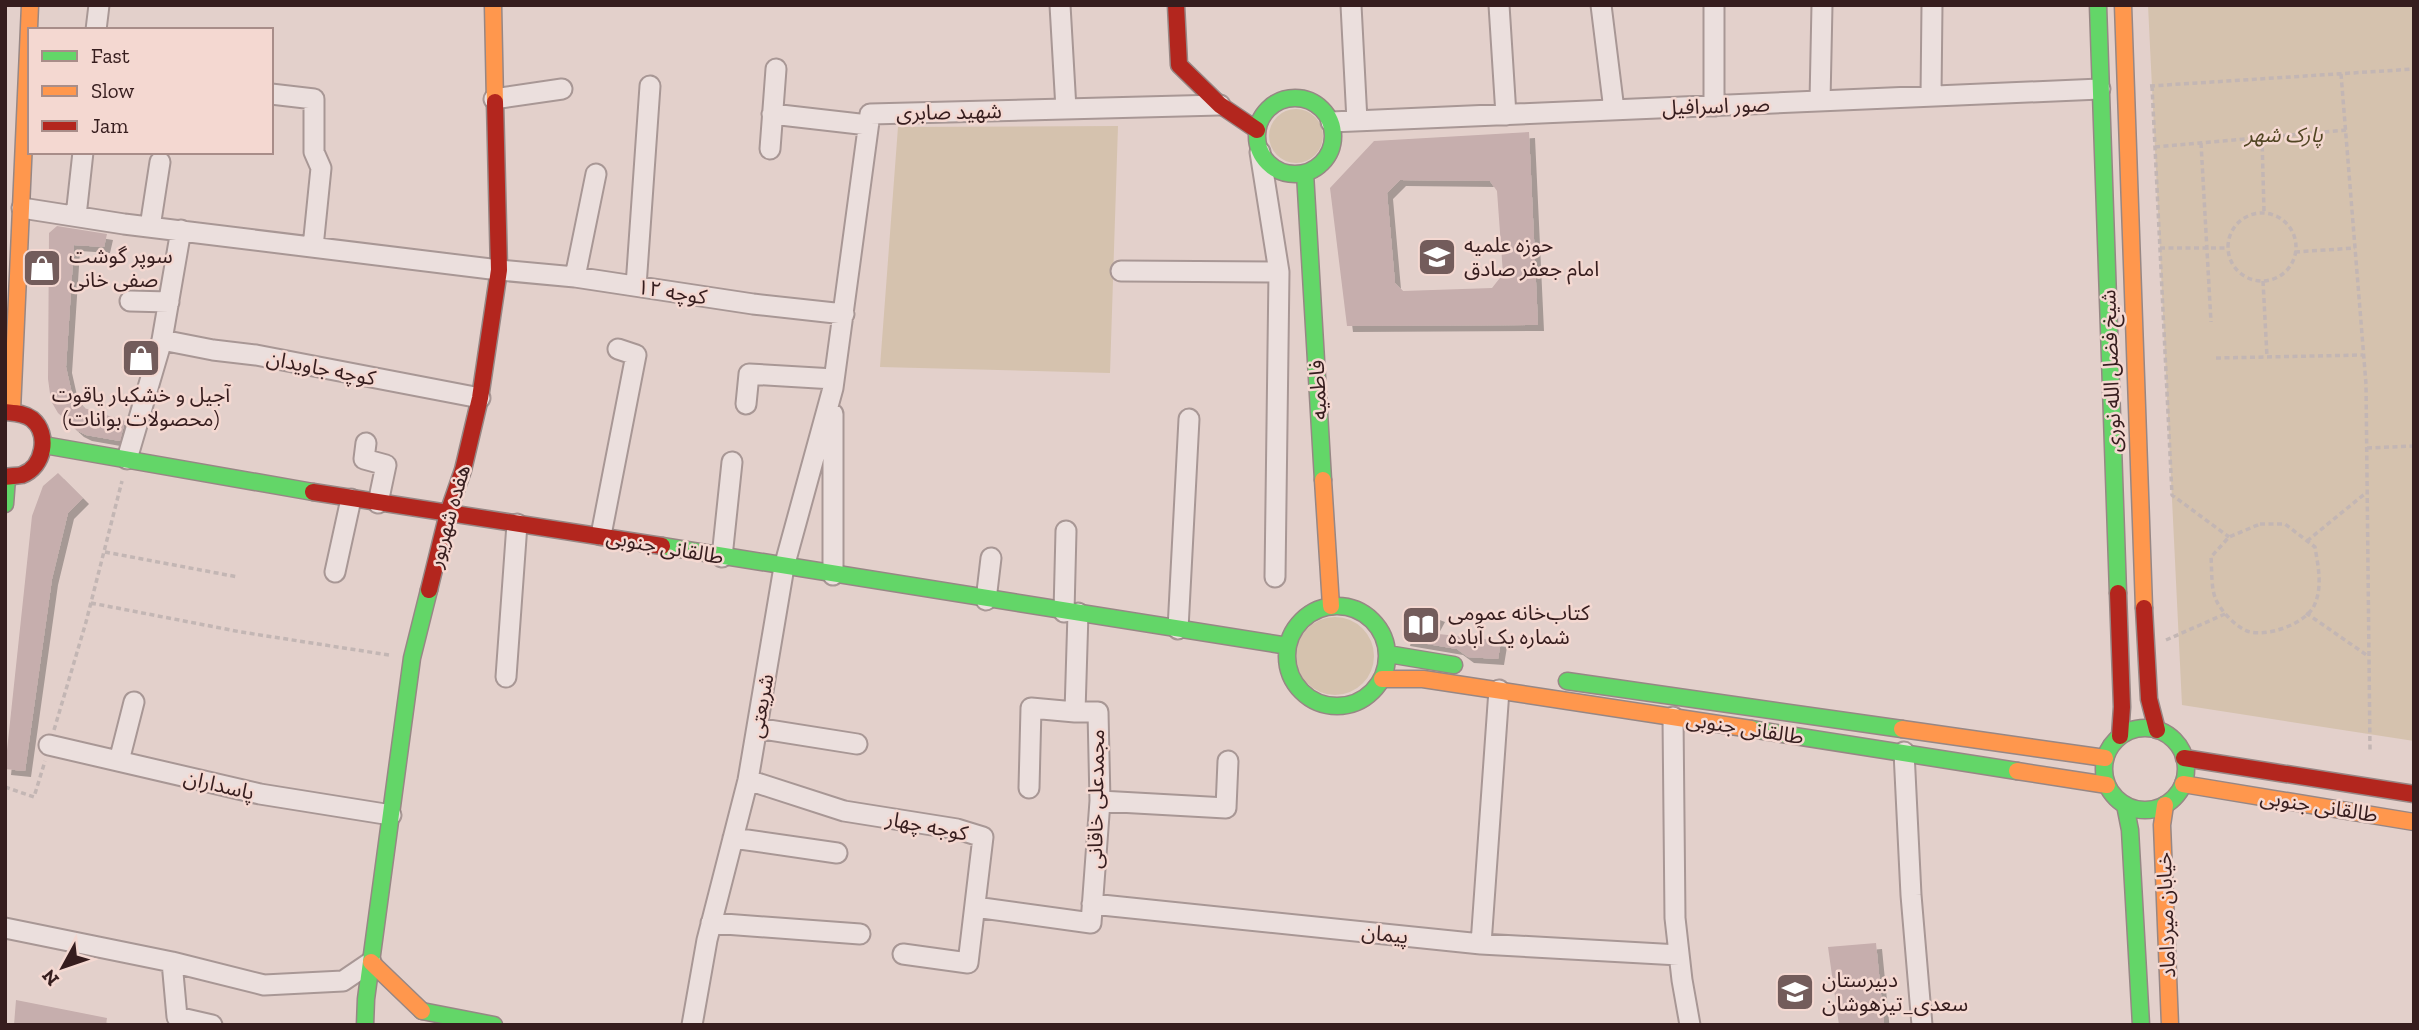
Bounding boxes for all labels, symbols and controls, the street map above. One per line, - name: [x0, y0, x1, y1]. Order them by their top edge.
- legend: [28, 28, 273, 154]
- text: Fast: [91, 43, 130, 68]
- text: Slow: [91, 78, 134, 103]
- street label: صور اسرافیل: [1662, 91, 1770, 120]
- street label: شهید صابری: [896, 98, 1002, 125]
- text: Jam: [91, 113, 128, 138]
- park label: پارک شهر: [2243, 122, 2324, 149]
- place label: حوزه علمیه امام جعفر صادق: [1464, 232, 1599, 285]
- school or university icon: حوزه علمیه امام جعفر صادق: [1416, 236, 1458, 278]
- place label: سوپر گوشت صفی خانی: [69, 243, 173, 292]
- shop icon: سوپر گوشت صفی خانی: [21, 247, 63, 289]
- street label: کوچه ۱۲: [635, 274, 709, 310]
- street label: شیخ فضل الله نوری: [2095, 289, 2129, 453]
- shop icon: آجیل و خشکبار یاقوت (محصولات بوانات): [120, 337, 162, 379]
- street label: کوچه جاویدان: [264, 345, 378, 391]
- street label: فاطمیه: [1303, 359, 1332, 421]
- place label: آجیل و خشکبار یاقوت (محصولات بوانات): [52, 382, 231, 431]
- street label: هفده شهریور: [422, 462, 475, 571]
- street label: طالقانی جنوبی: [604, 524, 726, 569]
- place label: کتاب‌خانه عمومی شماره یک آباده: [1448, 600, 1590, 649]
- library icon: کتاب‌خانه عمومی شماره یک آباده: [1400, 604, 1442, 646]
- street label: شریعتی: [743, 672, 778, 740]
- street label: طالقانی جنوبی: [1684, 706, 1806, 749]
- street label: مجمدعلی خاقانی: [1082, 729, 1109, 869]
- street label: پاسداران: [181, 764, 257, 806]
- street label: طالقانی جنوبی: [2258, 784, 2380, 827]
- street label: کوجه چهار: [883, 805, 970, 847]
- street label: خیابان میرداماد: [2151, 852, 2180, 978]
- street label: پیمان: [1360, 919, 1410, 950]
- north arrow: [28, 932, 98, 1002]
- text: N: [37, 965, 64, 991]
- place label: دبیرستان سعدی_تیزهوشان: [1822, 967, 1968, 1016]
- school or university icon: دبیرستان سعدی_تیزهوشان: [1774, 971, 1816, 1013]

